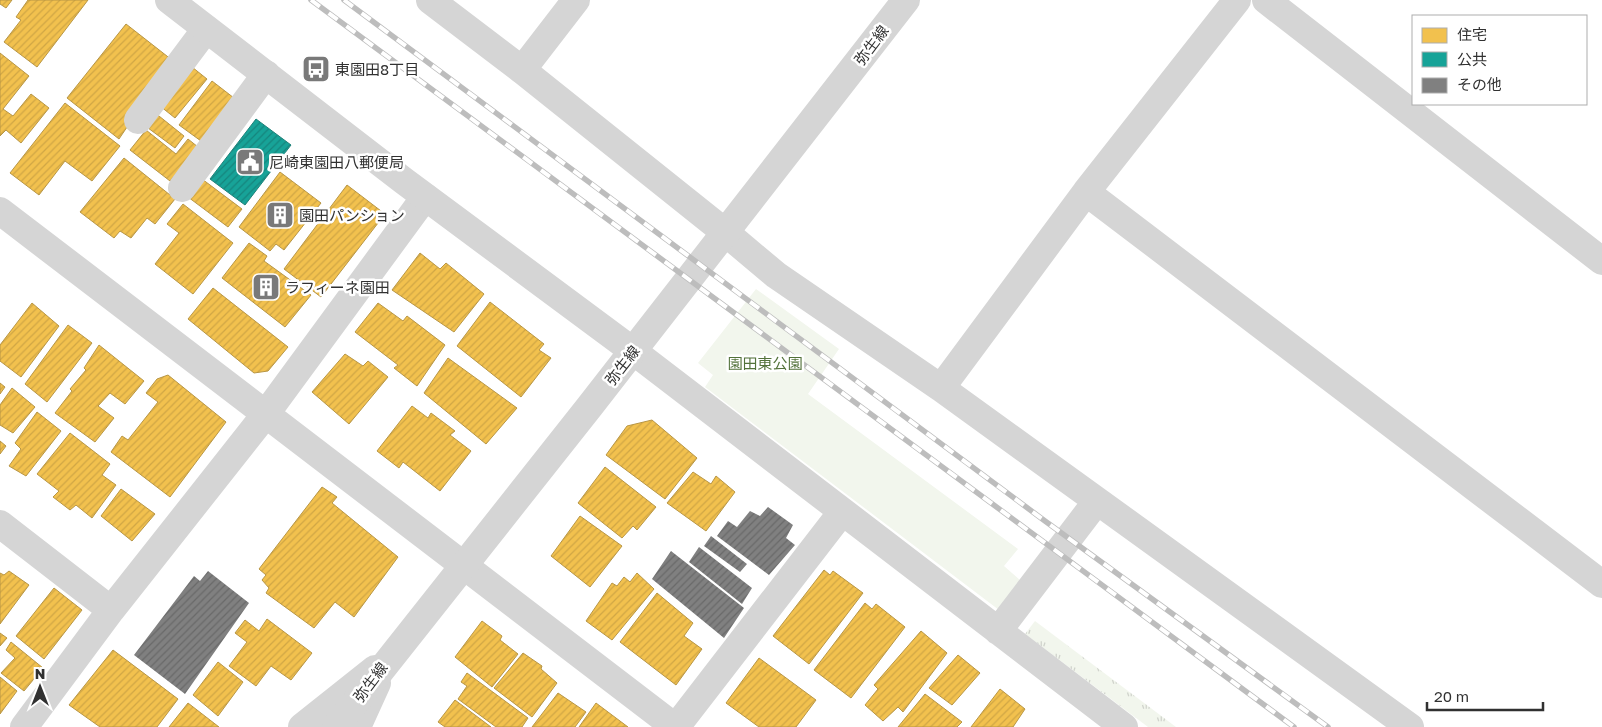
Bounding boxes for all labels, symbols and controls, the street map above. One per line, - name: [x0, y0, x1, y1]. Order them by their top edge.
- legend: [1412, 15, 1587, 105]
- street label: 弥生線: [850, 22, 892, 68]
- text: 住宅: [1457, 25, 1487, 43]
- text: 公共: [1457, 50, 1487, 68]
- bus stop icon: 東園田8丁目: [301, 54, 331, 84]
- place label: 東園田8丁目: [335, 60, 419, 78]
- text: その他: [1457, 75, 1502, 93]
- public building icon: 尼崎東園田八郵便局: [235, 147, 265, 177]
- place label: 尼崎東園田八郵便局: [269, 153, 404, 171]
- building icon: 園田パンション: [265, 200, 295, 230]
- place label: 園田パンション: [299, 206, 405, 224]
- building icon: ラフィーネ園田: [251, 272, 281, 302]
- place label: ラフィーネ園田: [285, 278, 390, 296]
- street label: 弥生線: [601, 342, 643, 388]
- park label: 園田東公園: [727, 354, 803, 372]
- street label: 弥生線: [349, 659, 391, 705]
- north arrow: [15, 662, 65, 712]
- text: N: [35, 665, 45, 682]
- scale bar: [1427, 680, 1543, 712]
- text: 20 m: [1434, 687, 1469, 705]

